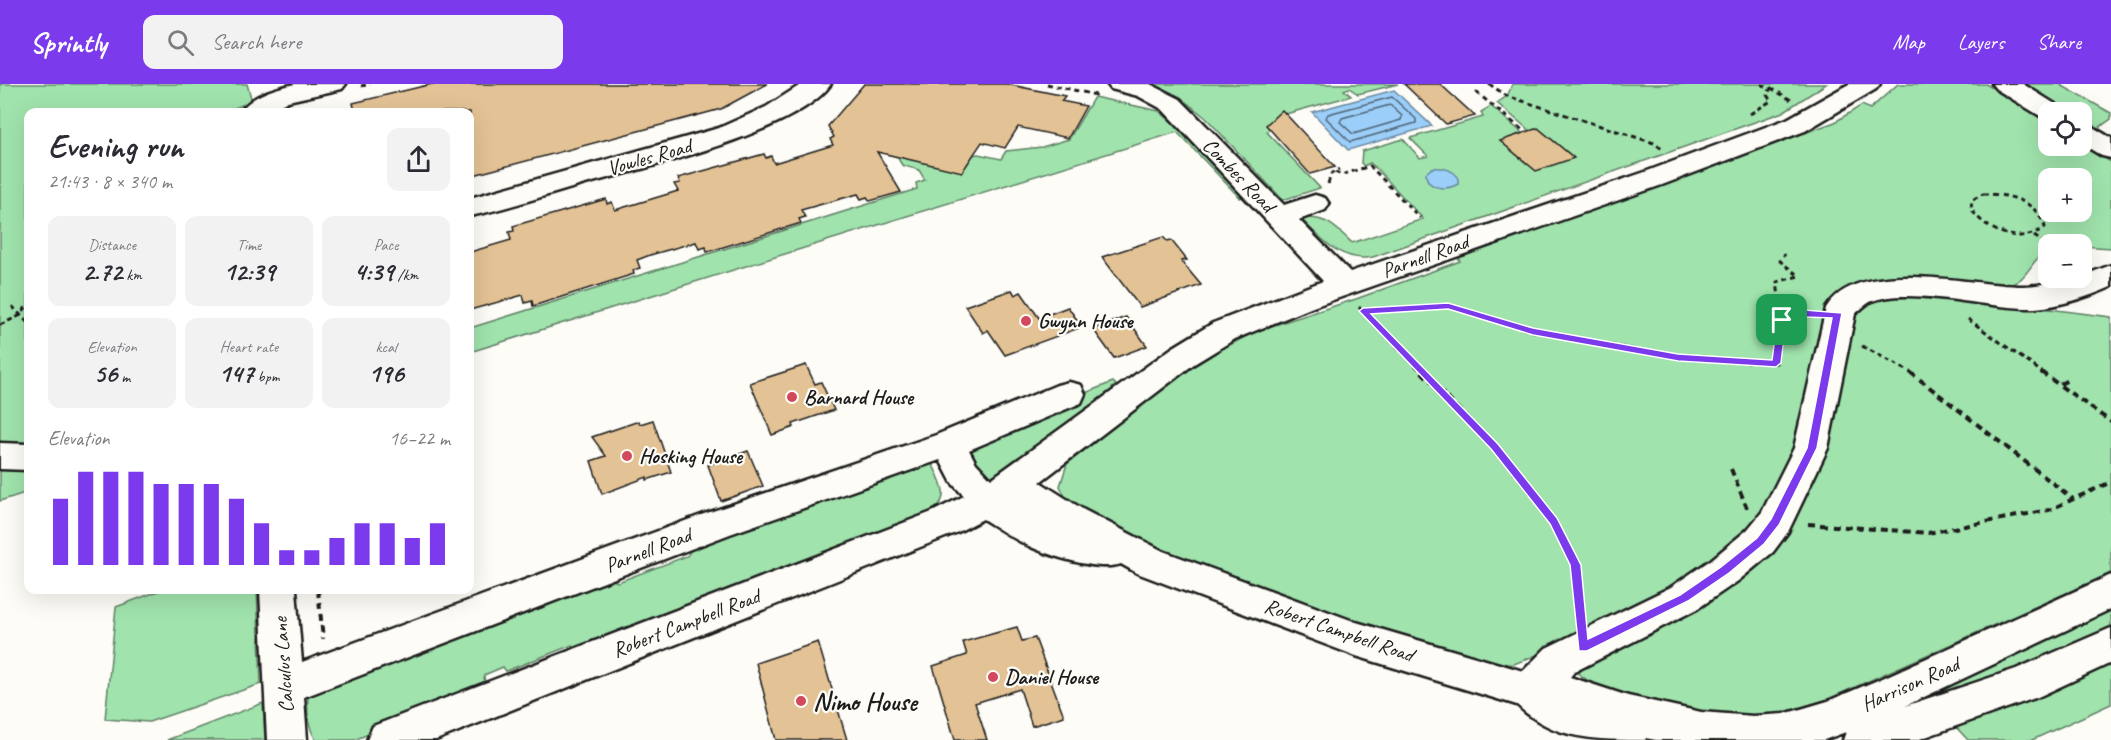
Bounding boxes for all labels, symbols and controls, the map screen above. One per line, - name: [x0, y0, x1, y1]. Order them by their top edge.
- search box: [143, 15, 563, 69]
- text: Sprintly: [30, 25, 107, 60]
- icon: search: [164, 26, 197, 59]
- text: Search here: [212, 28, 301, 56]
- text: Map: [1892, 29, 1925, 55]
- text: Layers: [1958, 29, 2004, 55]
- text: Share: [2037, 29, 2081, 55]
- map controls: [2038, 102, 2092, 288]
- button: locate: [2038, 102, 2092, 156]
- text: Evening run: [48, 125, 183, 167]
- button: share: [387, 128, 450, 191]
- street label: Vowles Road: [604, 132, 698, 181]
- street label: Combes Road: [1197, 132, 1283, 220]
- button: +: [2038, 168, 2092, 222]
- text: 21:43 · 8 × 340 m: [48, 169, 172, 194]
- street label: Parnell Road: [1378, 227, 1475, 284]
- button: −: [2038, 234, 2092, 288]
- text: Distance: [88, 235, 136, 255]
- text: Time: [237, 235, 261, 255]
- text: Pace: [374, 235, 398, 255]
- text: 2.72: [82, 255, 122, 288]
- text: 12:39: [223, 255, 275, 288]
- text: 4:39: [354, 255, 394, 288]
- text: km: [122, 265, 142, 285]
- text: /km: [394, 265, 418, 285]
- pin: [1756, 294, 1807, 345]
- icon: arrive: [1765, 303, 1798, 336]
- place label: Gwynn House: [1038, 308, 1135, 335]
- marker: Gwynn House: [1019, 314, 1033, 328]
- text: Elevation: [87, 337, 137, 357]
- text: Heart rate: [220, 337, 278, 357]
- text: kcal: [375, 337, 397, 357]
- text: 56: [94, 357, 117, 390]
- text: 147: [219, 357, 254, 390]
- text: 196: [368, 357, 404, 390]
- text: m: [117, 367, 130, 387]
- text: bpm: [254, 367, 279, 387]
- place label: Barnard House: [804, 384, 915, 410]
- marker: Barnard House: [785, 390, 799, 404]
- text: Elevation: [48, 426, 110, 451]
- text: 16–22 m: [389, 426, 450, 451]
- place label: Hosking House: [639, 443, 744, 469]
- marker: Hosking House: [620, 449, 634, 463]
- street label: Parnell Road: [601, 520, 698, 578]
- street label: Robert Campbell Road: [609, 582, 766, 663]
- street label: Robert Campbell Road: [1261, 592, 1420, 669]
- street label: Calculus Lane: [267, 615, 299, 714]
- street label: Harrison Road: [1857, 649, 1966, 717]
- place label: Daniel House: [1005, 664, 1100, 690]
- marker: Daniel House: [986, 670, 1000, 684]
- place label: Nimo House: [813, 685, 919, 718]
- marker: Nimo House: [794, 694, 808, 708]

